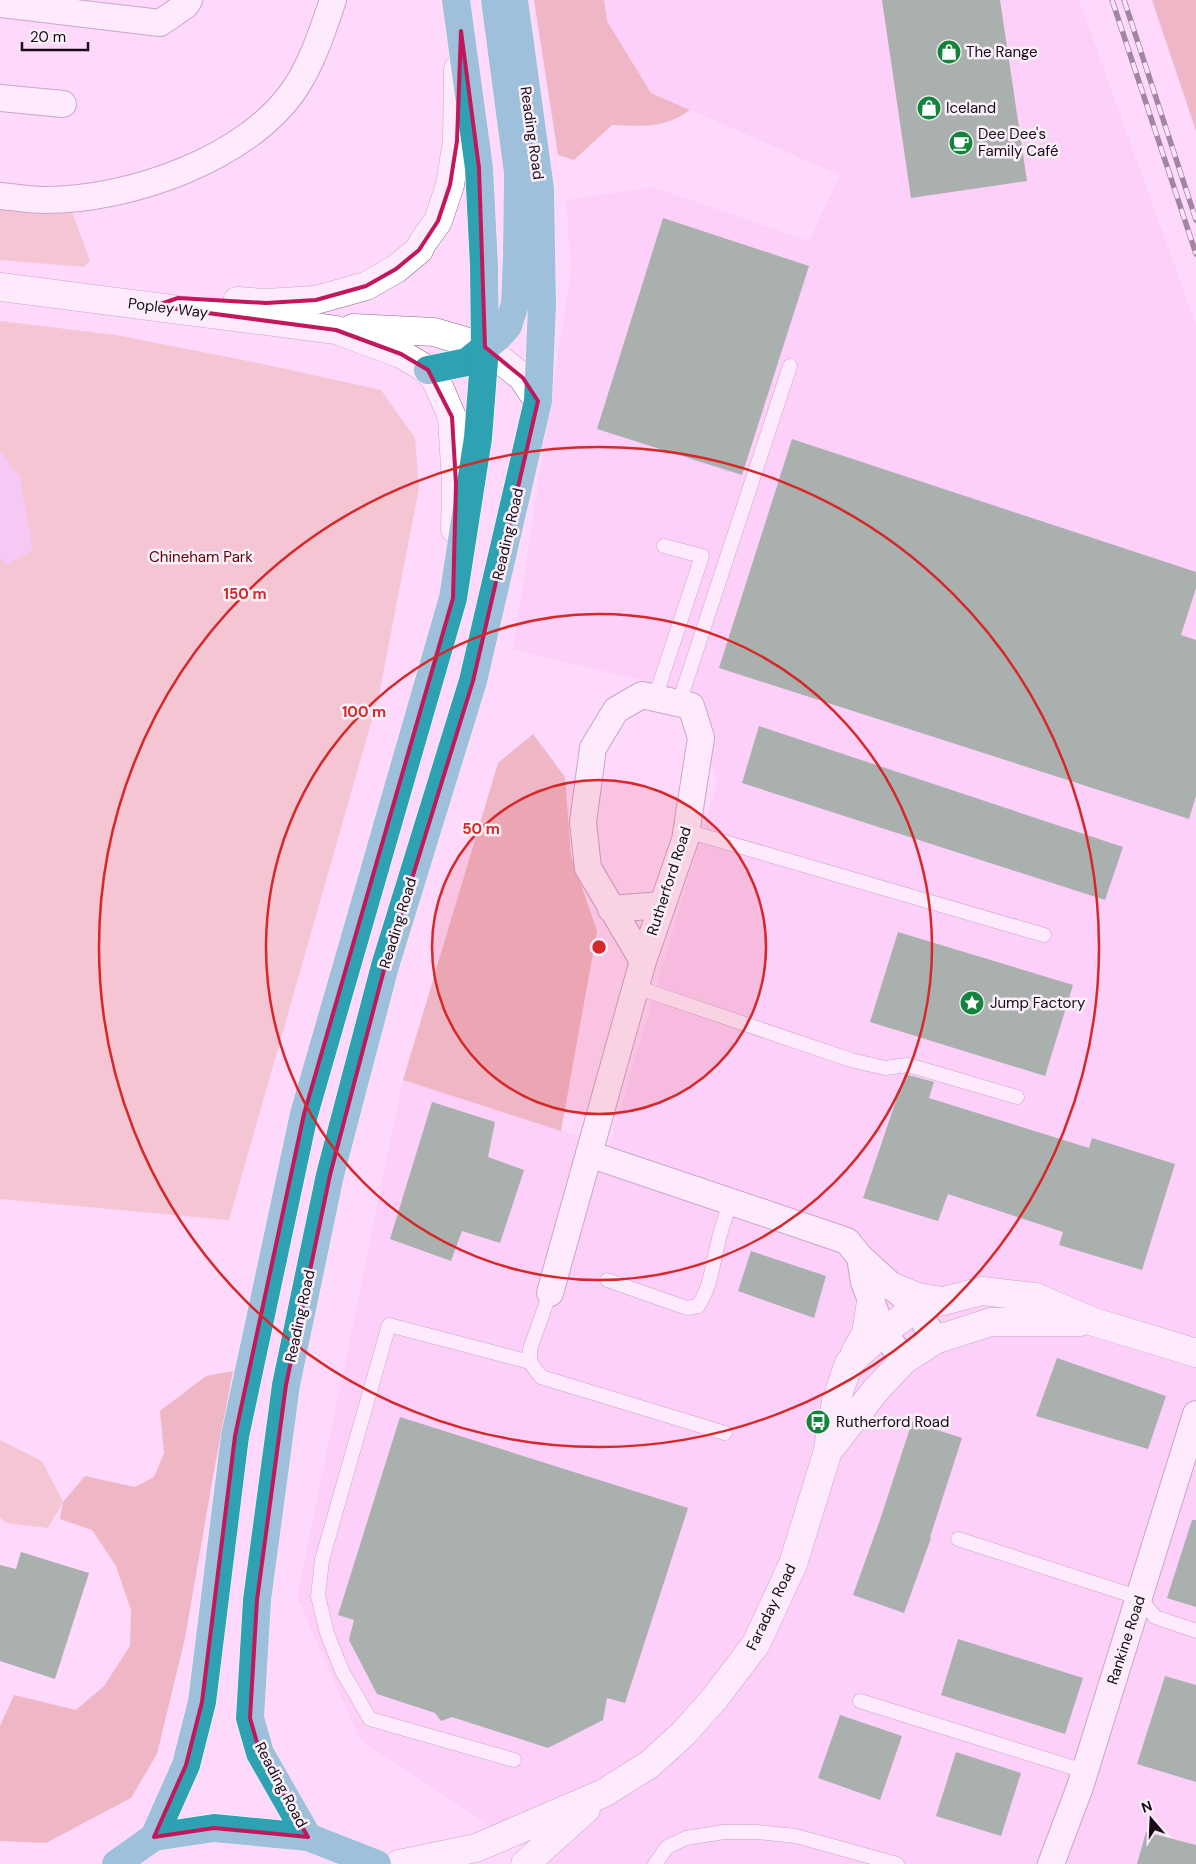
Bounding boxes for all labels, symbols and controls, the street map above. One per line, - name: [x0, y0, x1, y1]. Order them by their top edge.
- scale bar: [22, 20, 89, 52]
- text: 20 m: [30, 27, 66, 47]
- shop icon: The Range: [936, 39, 962, 65]
- place label: The Range: [966, 42, 1038, 62]
- street label: Reading Road: [516, 85, 548, 181]
- shop icon: Iceland: [916, 95, 942, 121]
- place label: Iceland: [946, 98, 996, 118]
- place label: Dee Dee's Family Café: [978, 124, 1059, 161]
- cafe icon: Dee Dee's Family Café: [948, 130, 974, 156]
- street label: Popley Way: [127, 293, 210, 323]
- street label: Reading Road: [488, 486, 528, 582]
- park label: Chineham Park: [149, 547, 253, 567]
- text: 150 m: [224, 584, 267, 604]
- text: 100 m: [342, 702, 386, 722]
- text: 50 m: [462, 819, 500, 839]
- street label: Rutherford Road: [642, 824, 696, 938]
- street label: Reading Road: [375, 875, 421, 971]
- centre of rings: [590, 938, 608, 956]
- place icon: Jump Factory: [959, 990, 985, 1016]
- place label: Jump Factory: [990, 993, 1086, 1013]
- street label: Reading Road: [280, 1268, 320, 1364]
- bus stop icon: Rutherford Road: [805, 1409, 831, 1435]
- place label: Rutherford Road: [836, 1412, 949, 1432]
- street label: Faraday Road: [741, 1560, 801, 1654]
- street label: Rankine Road: [1102, 1593, 1150, 1687]
- street label: Reading Road: [250, 1739, 312, 1831]
- north arrow: [1126, 1794, 1176, 1844]
- text: N: [1139, 1797, 1155, 1817]

